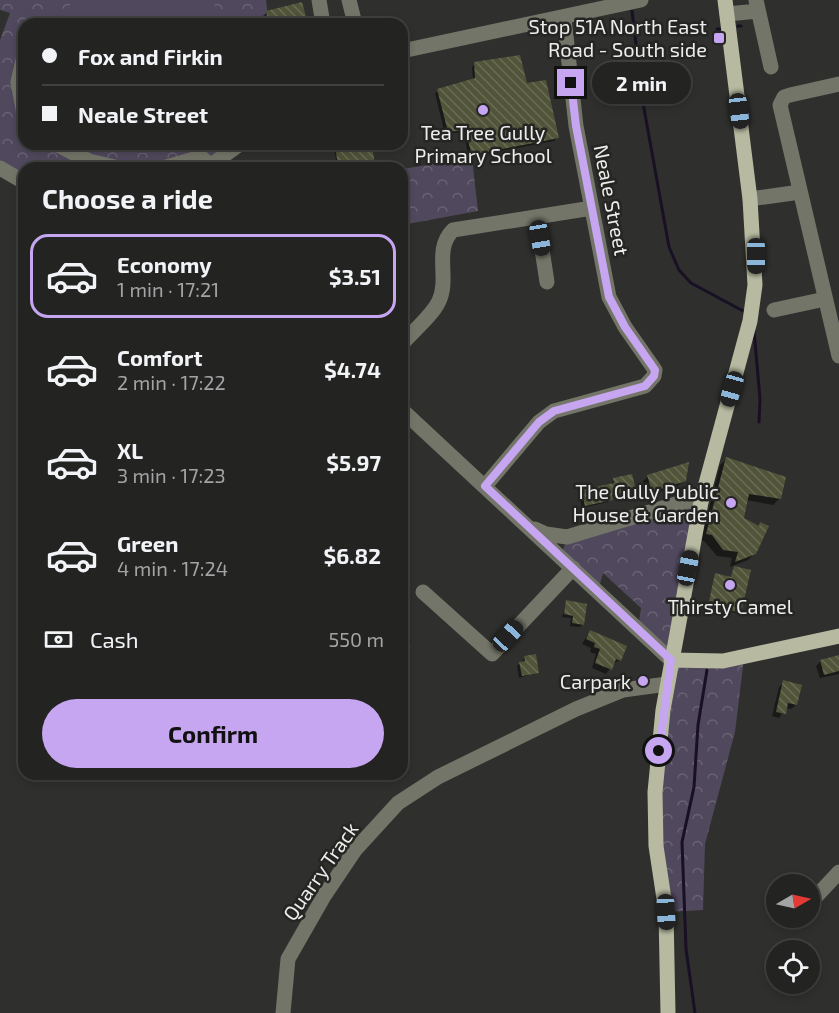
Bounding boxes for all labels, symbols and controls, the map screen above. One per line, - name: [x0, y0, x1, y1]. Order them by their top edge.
- place label: Stop 51A North East Road - South side: [529, 14, 707, 61]
- marker: Stop 51A North East Road - South side: [712, 31, 726, 45]
- text: Fox and Firkin: [78, 43, 223, 69]
- callout: 2 min: [592, 62, 691, 104]
- route end: [557, 69, 584, 96]
- text: 2 min: [616, 71, 667, 95]
- car: [728, 92, 750, 130]
- text: Neale Street: [78, 101, 208, 127]
- marker: Tea Tree Gully Primary School: [476, 103, 490, 117]
- place label: Tea Tree Gully Primary School: [414, 120, 552, 167]
- street label: Neale Street: [589, 142, 635, 258]
- text: Choose a ride: [42, 182, 213, 214]
- car: [528, 219, 552, 257]
- car: [747, 238, 765, 274]
- icon: car: [45, 249, 99, 303]
- text: Economy: [117, 251, 212, 277]
- text: $3.51: [329, 263, 381, 289]
- text: 1 min · 17:21: [117, 277, 219, 301]
- icon: car: [45, 342, 99, 396]
- text: Comfort: [117, 344, 202, 370]
- text: $4.74: [324, 356, 381, 382]
- car: [718, 369, 746, 409]
- text: 2 min · 17:22: [117, 370, 226, 394]
- icon: car: [45, 435, 99, 489]
- text: XL: [117, 437, 143, 463]
- text: $5.97: [326, 449, 381, 475]
- text: 3 min · 17:23: [117, 463, 226, 487]
- place label: The Gully Public House & Garden: [572, 479, 719, 526]
- marker: The Gully Public House & Garden: [724, 496, 738, 510]
- icon: car: [45, 528, 99, 582]
- text: Green: [117, 530, 179, 556]
- text: $6.82: [323, 542, 381, 568]
- car: [676, 549, 700, 587]
- text: 4 min · 17:24: [117, 556, 228, 580]
- marker: Thirsty Camel: [723, 578, 737, 592]
- place label: Thirsty Camel: [667, 594, 793, 618]
- car: [489, 617, 527, 655]
- icon: cash: [42, 623, 75, 656]
- text: Cash: [90, 626, 139, 652]
- text: 550 m: [329, 627, 384, 651]
- place label: Carpark: [560, 669, 631, 693]
- marker: Carpark: [636, 674, 650, 688]
- button: Confirm: [42, 699, 384, 768]
- route start: [645, 737, 672, 764]
- street label: Quarry Track: [277, 817, 363, 925]
- north arrow: [766, 874, 820, 928]
- map controls: [766, 874, 820, 994]
- car: [656, 894, 676, 930]
- button: locate: [766, 940, 820, 994]

